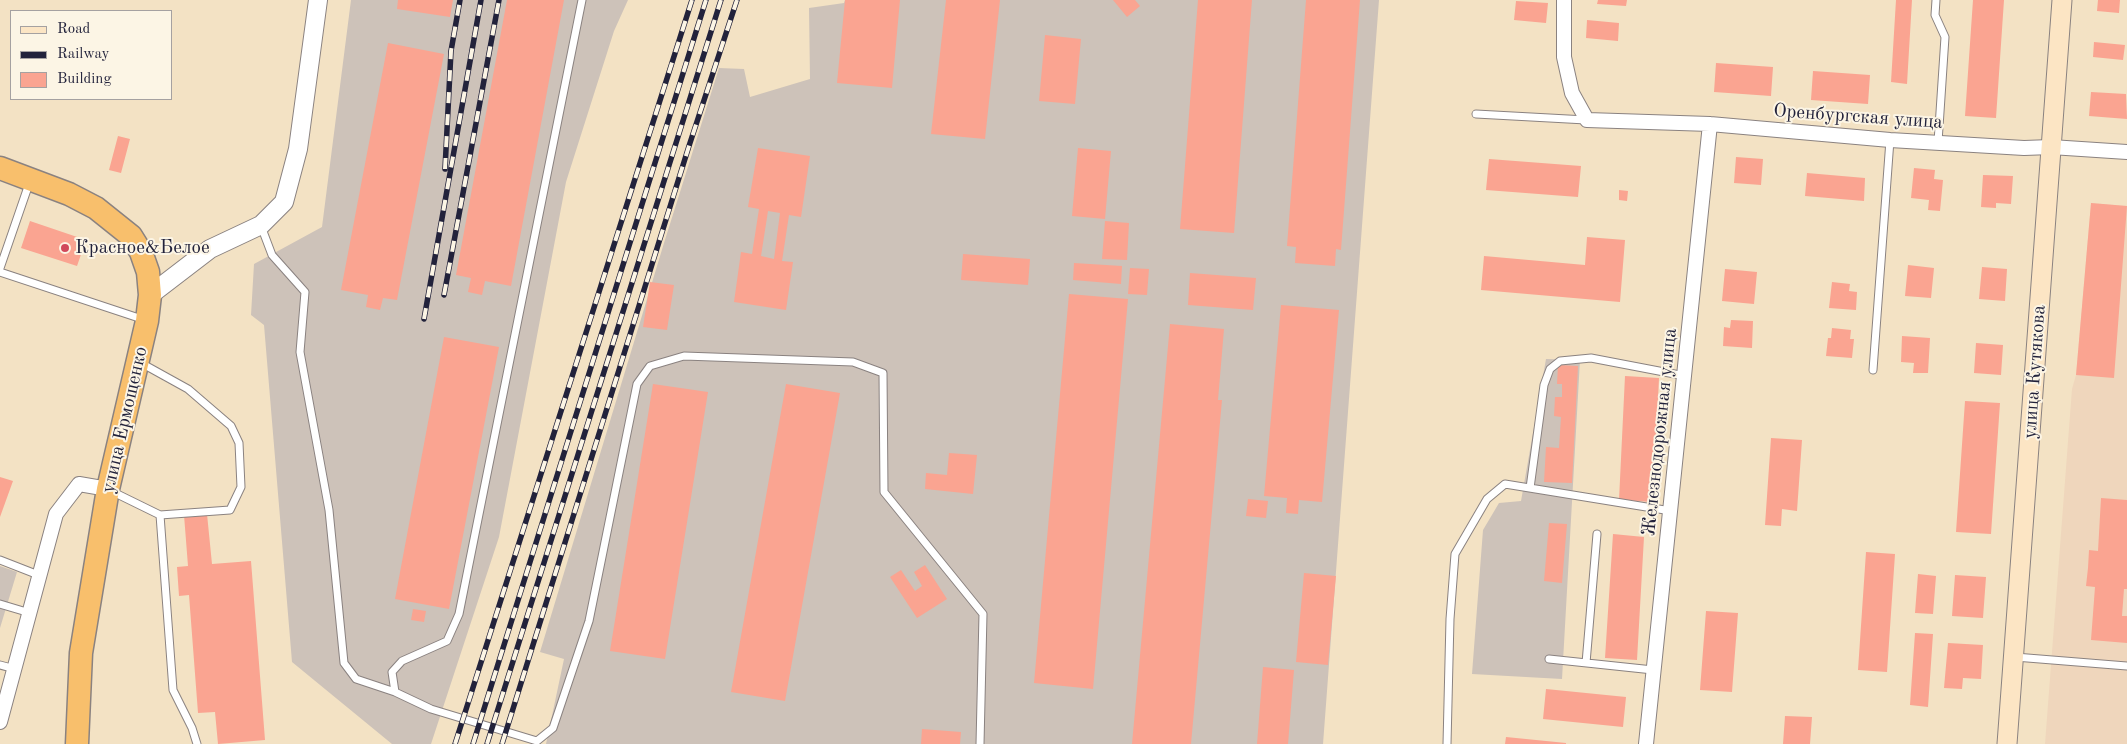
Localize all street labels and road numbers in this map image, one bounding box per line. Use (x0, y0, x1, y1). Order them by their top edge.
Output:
street label: Оренбургская улица (1772, 100, 1944, 134)
street label: улица Кутякова (2019, 304, 2051, 440)
street label: Железнодорожная улица (1638, 327, 1682, 537)
street label: улица Ермощенко (97, 344, 153, 496)

